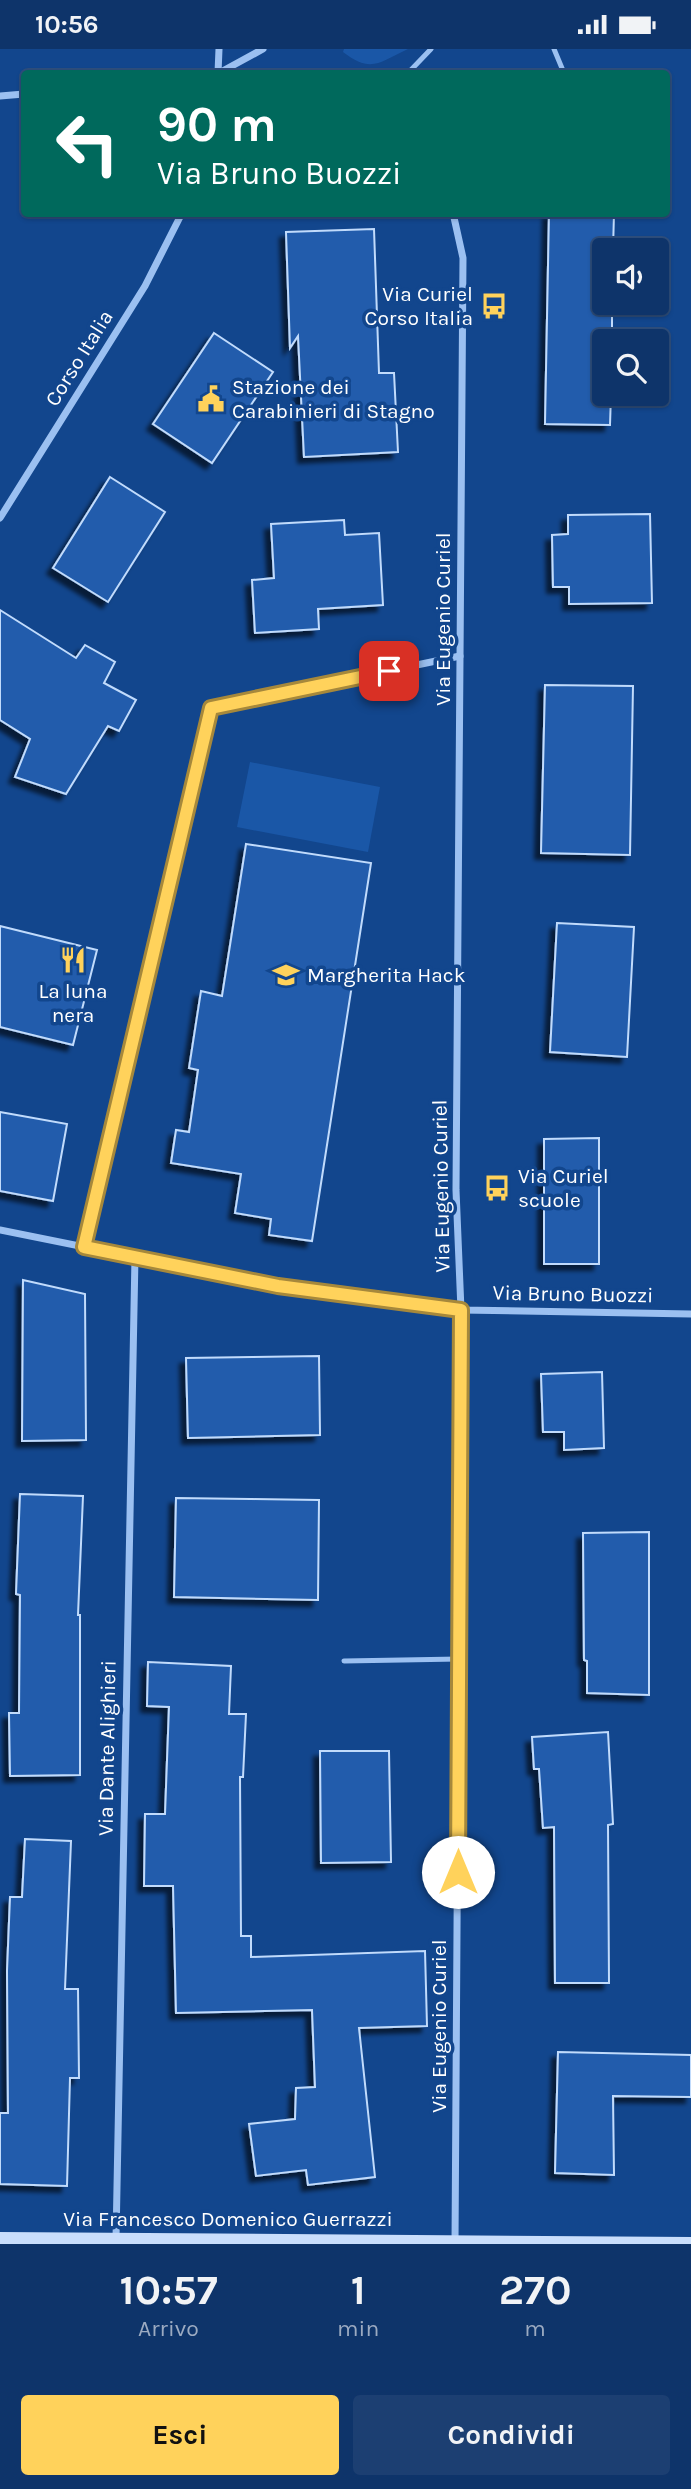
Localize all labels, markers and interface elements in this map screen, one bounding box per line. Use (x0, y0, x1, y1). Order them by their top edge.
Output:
text: 10:56 (35, 9, 99, 40)
text: 90 m (157, 96, 277, 153)
icon: left (42, 98, 133, 189)
text: Via Bruno Buozzi (157, 155, 402, 192)
map controls (592, 238, 669, 406)
button: sound (592, 238, 669, 315)
place label: Via Curiel Corso Italia (365, 282, 473, 330)
bus stop icon: Via Curiel Corso Italia (479, 291, 509, 321)
street label: Corso Italia (40, 306, 118, 410)
button: search (592, 329, 669, 406)
place label: Stazione dei Carabinieri di Stagno (232, 375, 435, 423)
public building icon: Stazione dei Carabinieri di Stagno (196, 384, 226, 414)
street label: Via Eugenio Curiel (431, 532, 455, 706)
pin (359, 641, 419, 701)
icon: arrive (370, 652, 408, 690)
restaurant icon: La luna nera (58, 945, 88, 975)
school or university icon: Margherita Hack (271, 960, 301, 990)
place label: Margherita Hack (307, 963, 466, 987)
place label: La luna nera (38, 979, 108, 1027)
street label: Via Eugenio Curiel (427, 1099, 455, 1273)
place label: Via Curiel scuole (518, 1164, 609, 1212)
bus stop icon: Via Curiel scuole (482, 1173, 512, 1203)
street label: Via Bruno Buozzi (493, 1281, 653, 1307)
street label: Via Dante Alighieri (93, 1660, 121, 1836)
position arrow (421, 1835, 495, 1909)
street label: Via Eugenio Curiel (427, 1939, 451, 2113)
street label: Via Francesco Domenico Guerrazzi (63, 2207, 393, 2231)
text: 10:57 (119, 2265, 218, 2315)
text: 1 (351, 2265, 366, 2315)
text: 270 (499, 2265, 572, 2315)
text: Arrivo (138, 2315, 199, 2342)
text: min (337, 2315, 379, 2342)
text: m (524, 2315, 546, 2342)
button: Esci (21, 2395, 339, 2475)
button: Condividi (353, 2395, 670, 2475)

